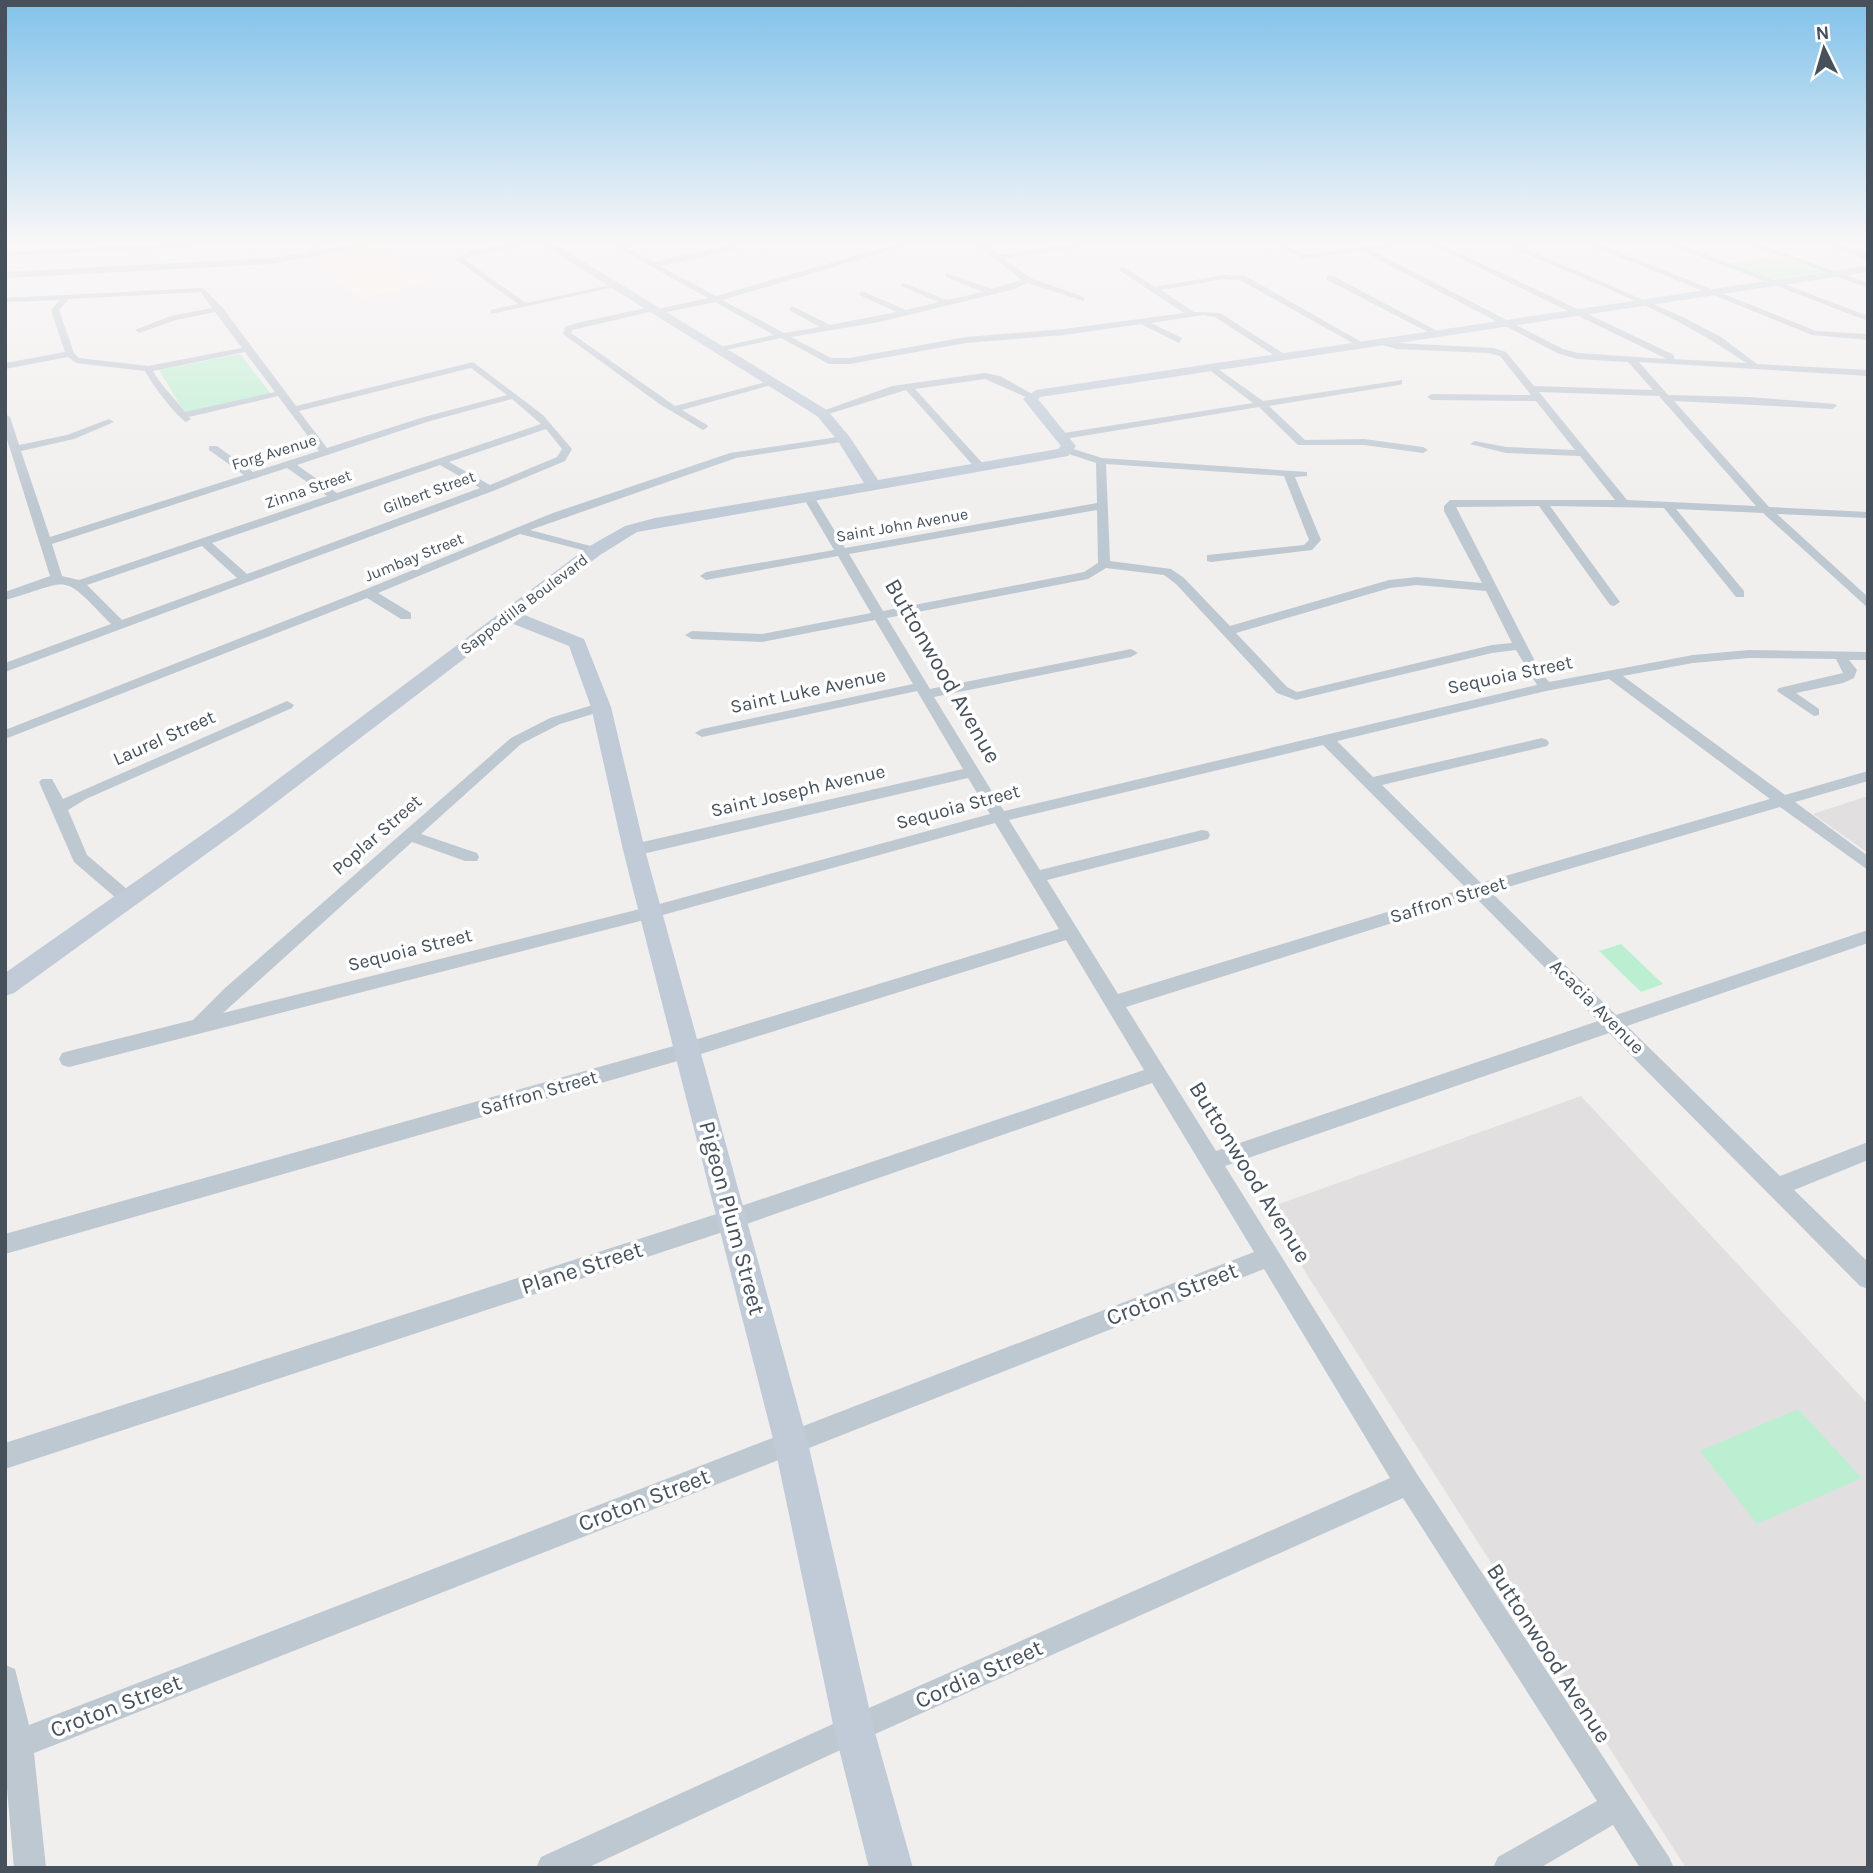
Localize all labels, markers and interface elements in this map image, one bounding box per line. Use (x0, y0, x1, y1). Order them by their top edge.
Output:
north arrow (1789, 14, 1859, 84)
text: N (1815, 22, 1830, 45)
street label: Forg Avenue (229, 430, 319, 474)
street label: Zinna Street (262, 465, 354, 513)
street label: Gilbert Street (380, 467, 478, 517)
street label: Saint John Avenue (835, 504, 969, 546)
street label: Jumbay Street (362, 529, 466, 585)
street label: Sappodilla Boulevard (456, 550, 592, 658)
street label: Buttonwood Avenue (879, 574, 1007, 768)
street label: Sequoia Street (1446, 651, 1574, 699)
street label: Saint Luke Avenue (728, 664, 888, 718)
street label: Laurel Street (110, 706, 218, 770)
street label: Saint Joseph Avenue (709, 760, 887, 822)
street label: Sequoia Street (894, 780, 1022, 834)
street label: Poplar Street (328, 790, 426, 880)
street label: Saffron Street (1387, 872, 1509, 928)
street label: Sequoia Street (346, 924, 474, 976)
street label: Acacia Avenue (1545, 955, 1649, 1059)
street label: Saffron Street (478, 1066, 600, 1120)
street label: Buttonwood Avenue (1183, 1076, 1317, 1268)
street label: Pigeon Plum Street (693, 1118, 771, 1318)
street label: Plane Street (518, 1236, 646, 1300)
street label: Croton Street (1102, 1256, 1242, 1331)
street label: Croton Street (574, 1462, 714, 1537)
street label: Buttonwood Avenue (1481, 1558, 1617, 1748)
street label: Cordia Street (911, 1634, 1047, 1714)
street label: Croton Street (46, 1668, 186, 1743)

